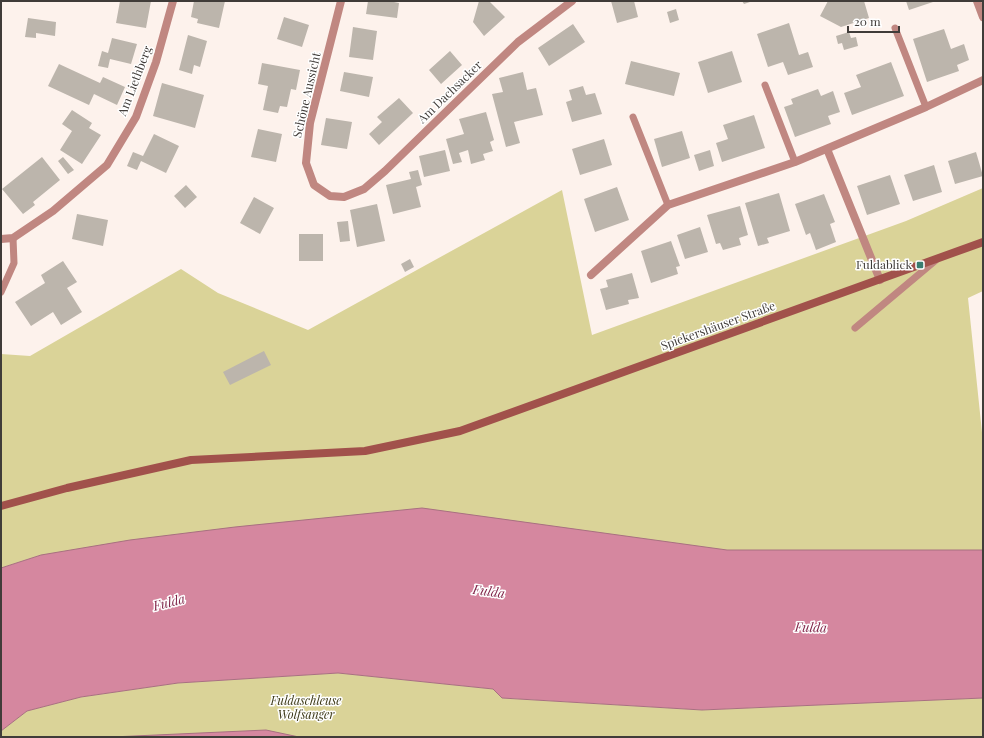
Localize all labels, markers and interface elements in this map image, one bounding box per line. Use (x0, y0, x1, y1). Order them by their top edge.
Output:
scale bar (848, 8, 899, 34)
text: 20 m (854, 13, 881, 29)
street label: Am Liethberg (113, 43, 155, 119)
street label: Schöne Aussicht (288, 50, 324, 139)
street label: Am Dachsacker (413, 56, 485, 127)
place label: Fuldablick (856, 256, 912, 272)
marker: Fuldablick (915, 260, 925, 270)
street label: Spiekershäuser Straße (658, 297, 777, 353)
water label: Fulda (471, 580, 506, 601)
water label: Fulda (150, 589, 187, 614)
water label: Fulda (794, 617, 828, 636)
park label: Fuldaschleuse Wolfsanger (270, 692, 341, 722)

